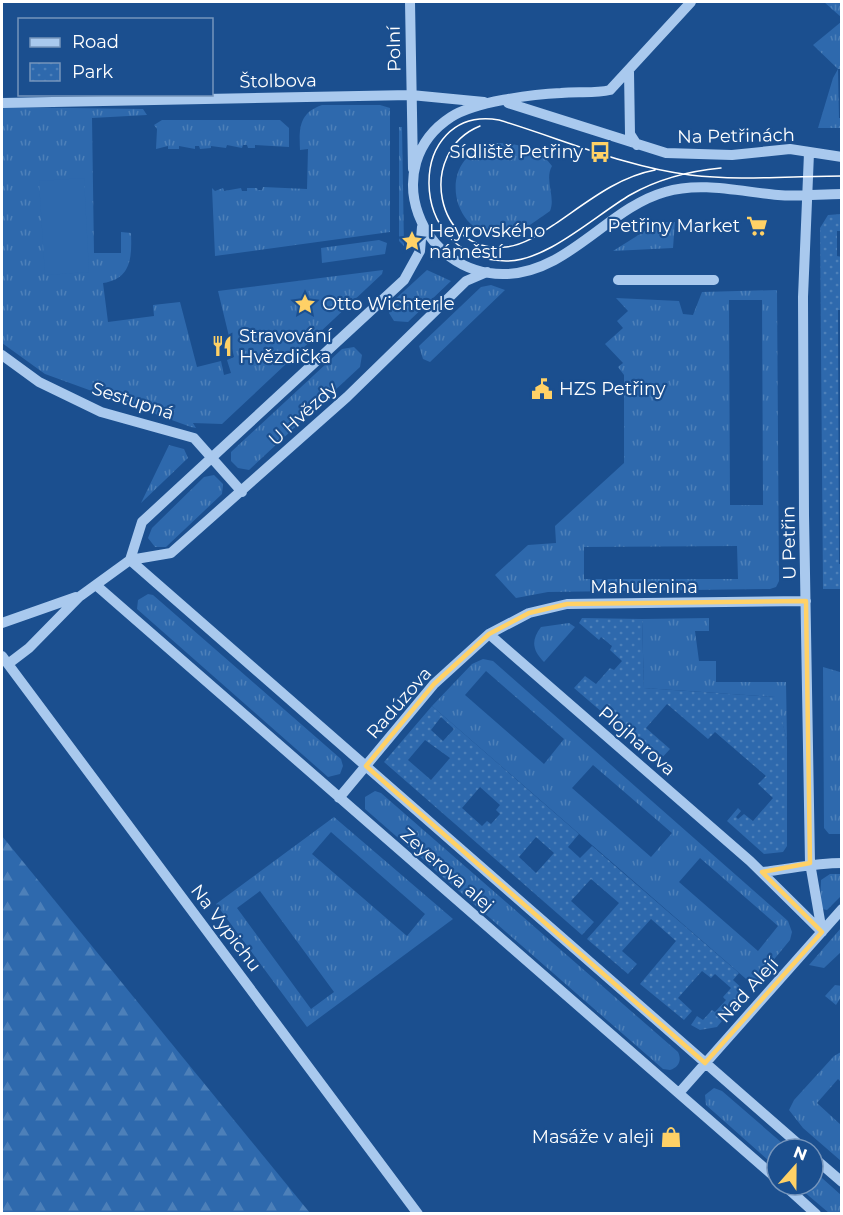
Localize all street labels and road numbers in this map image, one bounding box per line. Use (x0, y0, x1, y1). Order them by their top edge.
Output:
street label: Polní (383, 25, 405, 72)
street label: Štolbova (239, 69, 317, 93)
street label: Na Petřinách (677, 124, 795, 148)
street label: Sestupná (89, 377, 177, 425)
street label: U Hvězdy (264, 377, 342, 451)
street label: U Petřin (777, 506, 801, 580)
street label: Mahulenina (590, 576, 698, 598)
street label: Radúzova (362, 663, 436, 743)
street label: Plojharova (594, 702, 680, 780)
street label: Zeyerova alej (396, 823, 498, 917)
street label: Na Vypichu (186, 880, 266, 976)
street label: Nad Alejí (713, 952, 784, 1027)

